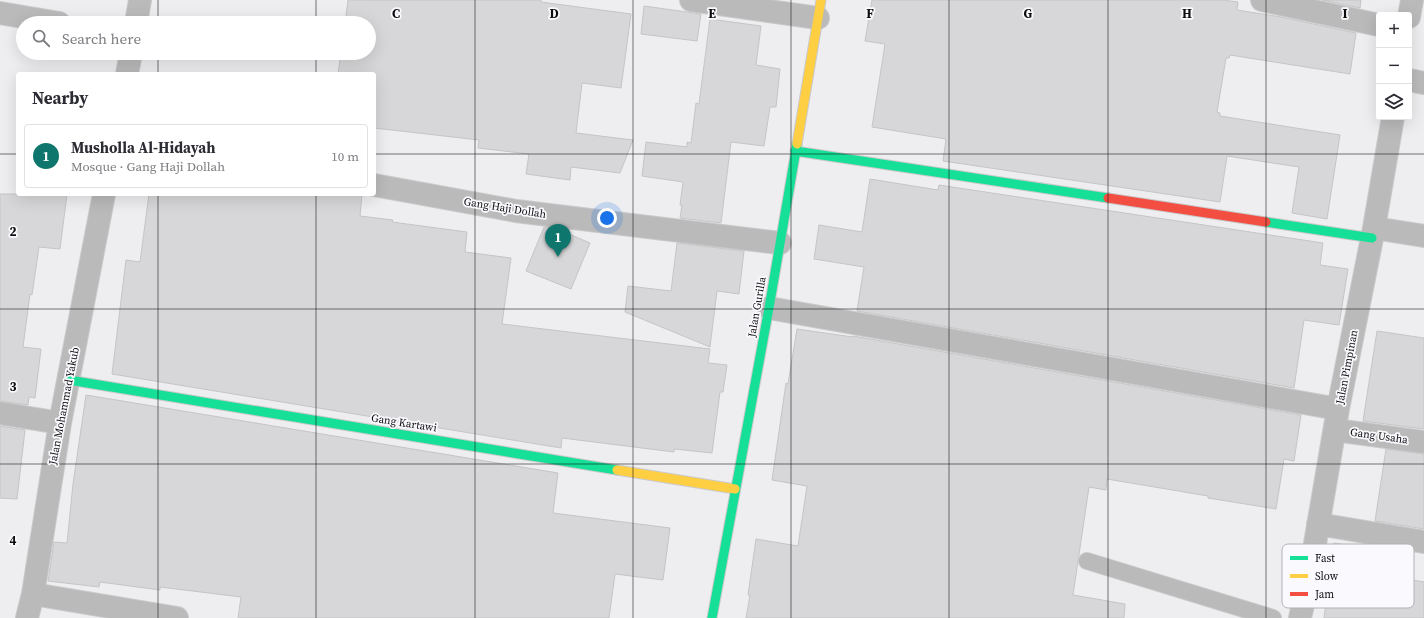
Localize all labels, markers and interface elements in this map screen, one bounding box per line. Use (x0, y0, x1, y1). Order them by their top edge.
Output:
text: C (392, 5, 400, 22)
text: D (549, 5, 559, 22)
text: E (708, 5, 716, 22)
text: F (866, 5, 874, 22)
text: G (1024, 5, 1033, 22)
text: H (1182, 5, 1192, 22)
text: I (1342, 5, 1348, 22)
map controls (1376, 12, 1412, 120)
button: + (1376, 12, 1412, 48)
search box (16, 16, 376, 60)
icon: search (30, 27, 52, 49)
text: Search here (62, 28, 141, 49)
button: − (1376, 48, 1412, 84)
button: layers (1376, 84, 1412, 120)
text: Nearby (32, 86, 88, 110)
text: Musholla Al-Hidayah (71, 137, 216, 158)
text: 1 (42, 148, 50, 165)
text: 10 m (331, 148, 359, 165)
text: Mosque · Gang Haji Dollah (71, 158, 225, 175)
street label: Gang Haji Dollah (463, 194, 548, 222)
your location (597, 208, 617, 228)
text: 2 (9, 223, 17, 240)
pin: 1 (545, 224, 571, 257)
street label: Jalan Gurilla (744, 275, 770, 339)
street label: Jalan Pimpinan (1332, 328, 1362, 406)
street label: Jalan Mohammad Yakub (45, 346, 83, 467)
text: 3 (9, 378, 17, 395)
street label: Gang Kartawi (370, 410, 438, 436)
street label: Gang Usaha (1349, 425, 1409, 448)
text: 4 (9, 532, 17, 549)
legend (1282, 544, 1414, 608)
text: Fast (1315, 551, 1335, 566)
text: Slow (1315, 569, 1339, 584)
text: Jam (1314, 587, 1334, 602)

